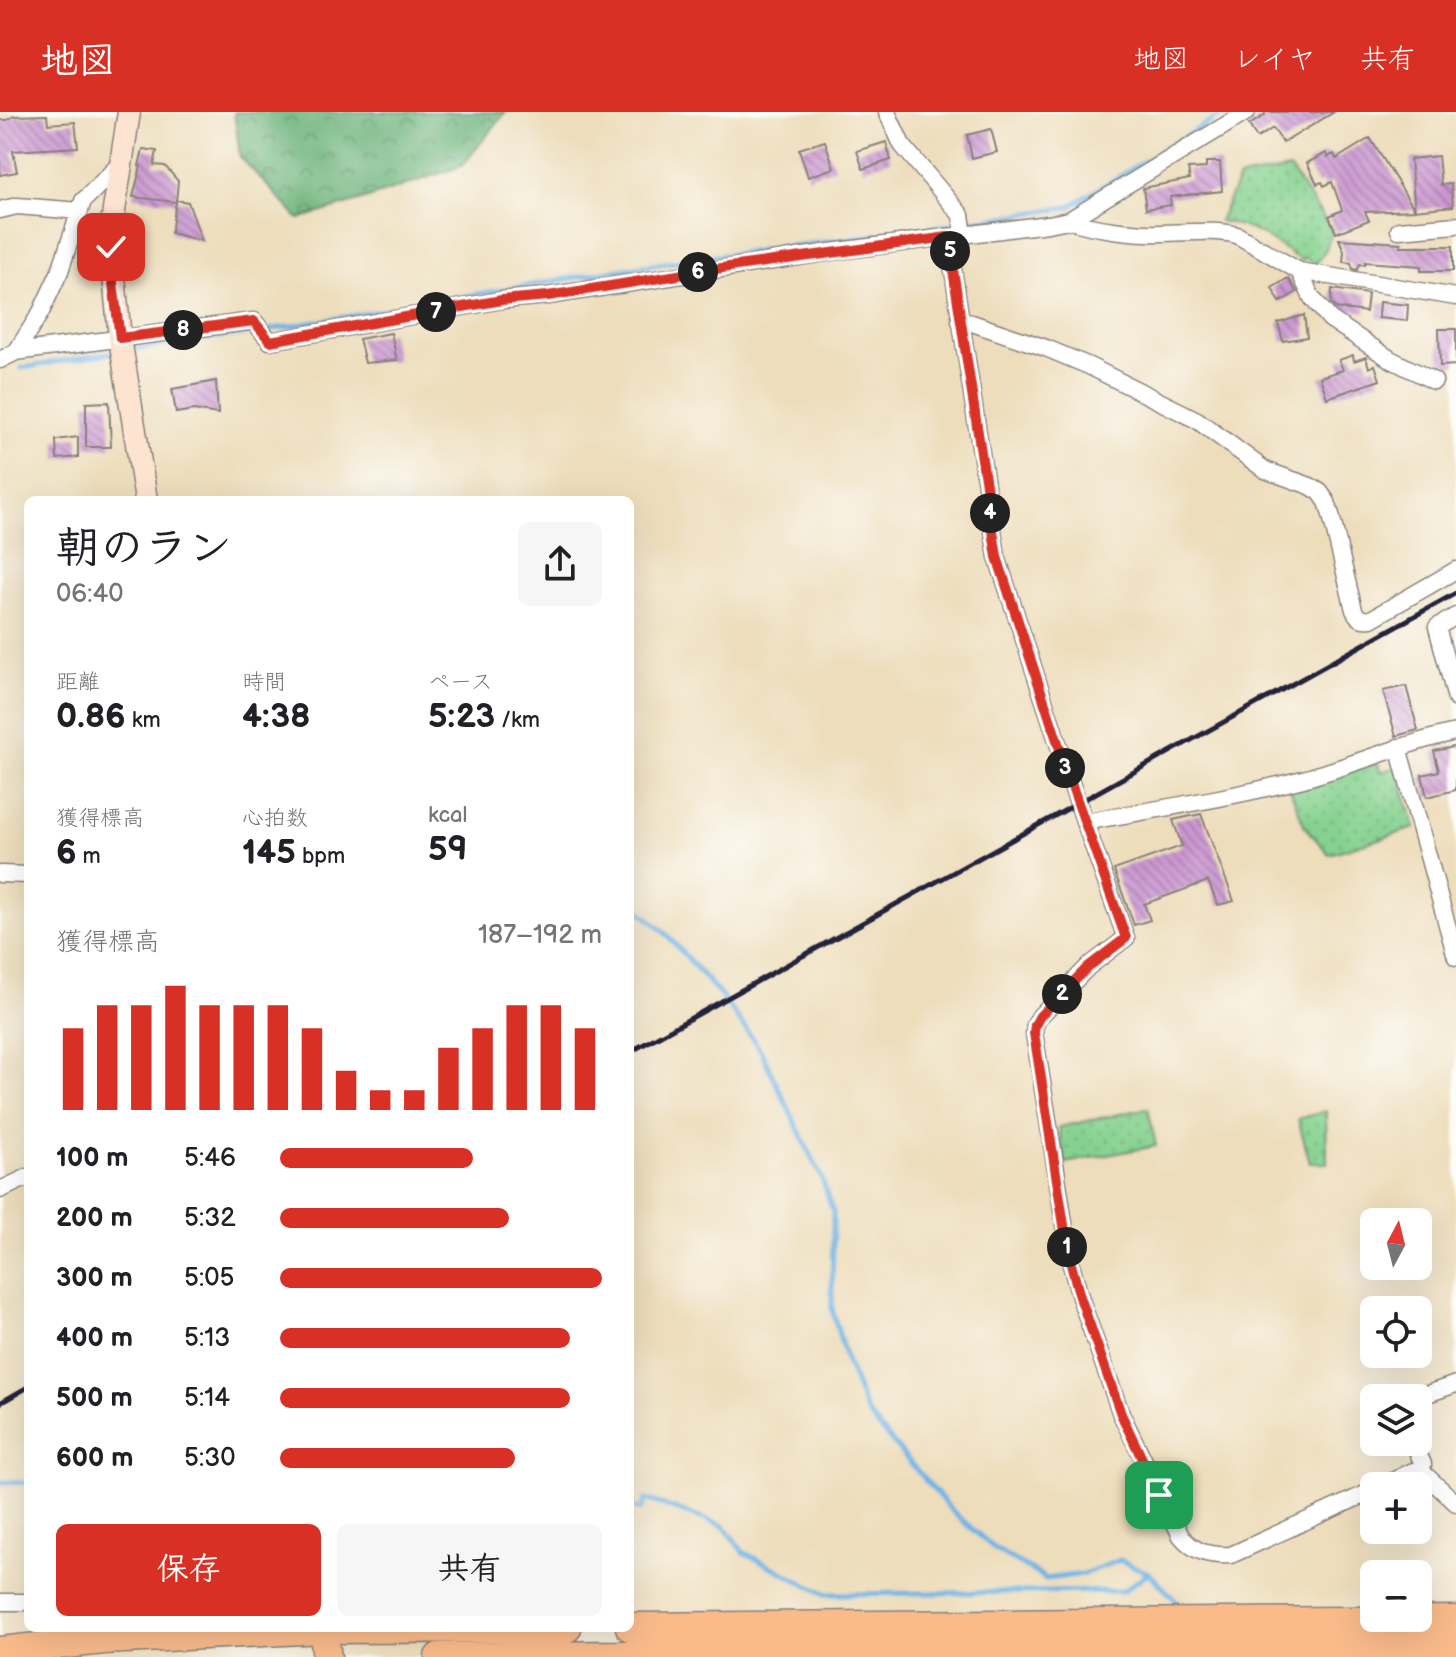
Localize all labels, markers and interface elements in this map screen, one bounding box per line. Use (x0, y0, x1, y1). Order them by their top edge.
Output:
text: 地図 (40, 39, 116, 84)
text: 地図 (1133, 43, 1189, 76)
text: レイヤ (1233, 43, 1316, 76)
text: 共有 (1360, 43, 1416, 76)
pin (77, 213, 145, 281)
icon: check (89, 225, 133, 269)
pin: 5 (930, 231, 970, 271)
text: 5 (944, 237, 956, 264)
pin: 6 (678, 252, 718, 292)
text: 6 (691, 258, 705, 285)
pin: 7 (416, 292, 456, 332)
text: 7 (430, 298, 442, 325)
pin: 8 (163, 310, 203, 350)
text: 8 (176, 316, 190, 343)
pin: 4 (970, 493, 1010, 533)
text: 4 (984, 499, 996, 526)
text: 朝のラン (56, 522, 232, 575)
button: share (518, 522, 602, 606)
text: 06:40 (56, 579, 124, 610)
text: 距離 (56, 669, 100, 696)
text: 時間 (242, 669, 286, 696)
text: ペース (428, 669, 493, 696)
text: 0.86 (56, 696, 126, 737)
text: 4:38 (242, 696, 310, 737)
text: 5:23 (428, 696, 495, 737)
text: km (126, 707, 161, 734)
text: /km (495, 707, 540, 734)
pin: 3 (1045, 748, 1085, 788)
text: 3 (1059, 754, 1071, 781)
text: kcal (428, 802, 467, 829)
text: 獲得標高 (56, 805, 144, 832)
text: 心拍数 (242, 805, 308, 832)
text: 59 (428, 829, 468, 870)
text: 6 (56, 832, 77, 873)
text: 145 (242, 832, 296, 873)
text: m (77, 843, 101, 870)
text: bpm (296, 843, 345, 870)
text: 187–192 m (478, 920, 602, 951)
text: 獲得標高 (56, 927, 160, 958)
pin: 2 (1042, 974, 1082, 1014)
text: 2 (1055, 980, 1069, 1007)
text: 100 m (56, 1143, 129, 1174)
text: 5:46 (184, 1143, 236, 1174)
text: 200 m (56, 1203, 133, 1234)
text: 5:32 (184, 1203, 235, 1234)
north arrow (1360, 1208, 1432, 1280)
map controls (1360, 1208, 1432, 1632)
pin: 1 (1047, 1227, 1087, 1267)
text: 1 (1062, 1233, 1072, 1260)
text: 300 m (56, 1263, 133, 1294)
text: 5:05 (184, 1263, 234, 1294)
button: locate (1360, 1296, 1432, 1368)
text: 400 m (56, 1323, 133, 1354)
text: 5:13 (184, 1323, 230, 1354)
text: 500 m (56, 1383, 133, 1414)
text: 5:14 (184, 1383, 230, 1414)
button: layers (1360, 1384, 1432, 1456)
text: 600 m (56, 1443, 133, 1474)
text: 5:30 (184, 1443, 235, 1474)
pin (1125, 1461, 1193, 1529)
button: + (1360, 1472, 1432, 1544)
icon: arrive (1137, 1473, 1181, 1517)
button: 保存 (56, 1524, 321, 1616)
button: 共有 (337, 1524, 602, 1616)
button: − (1360, 1560, 1432, 1632)

